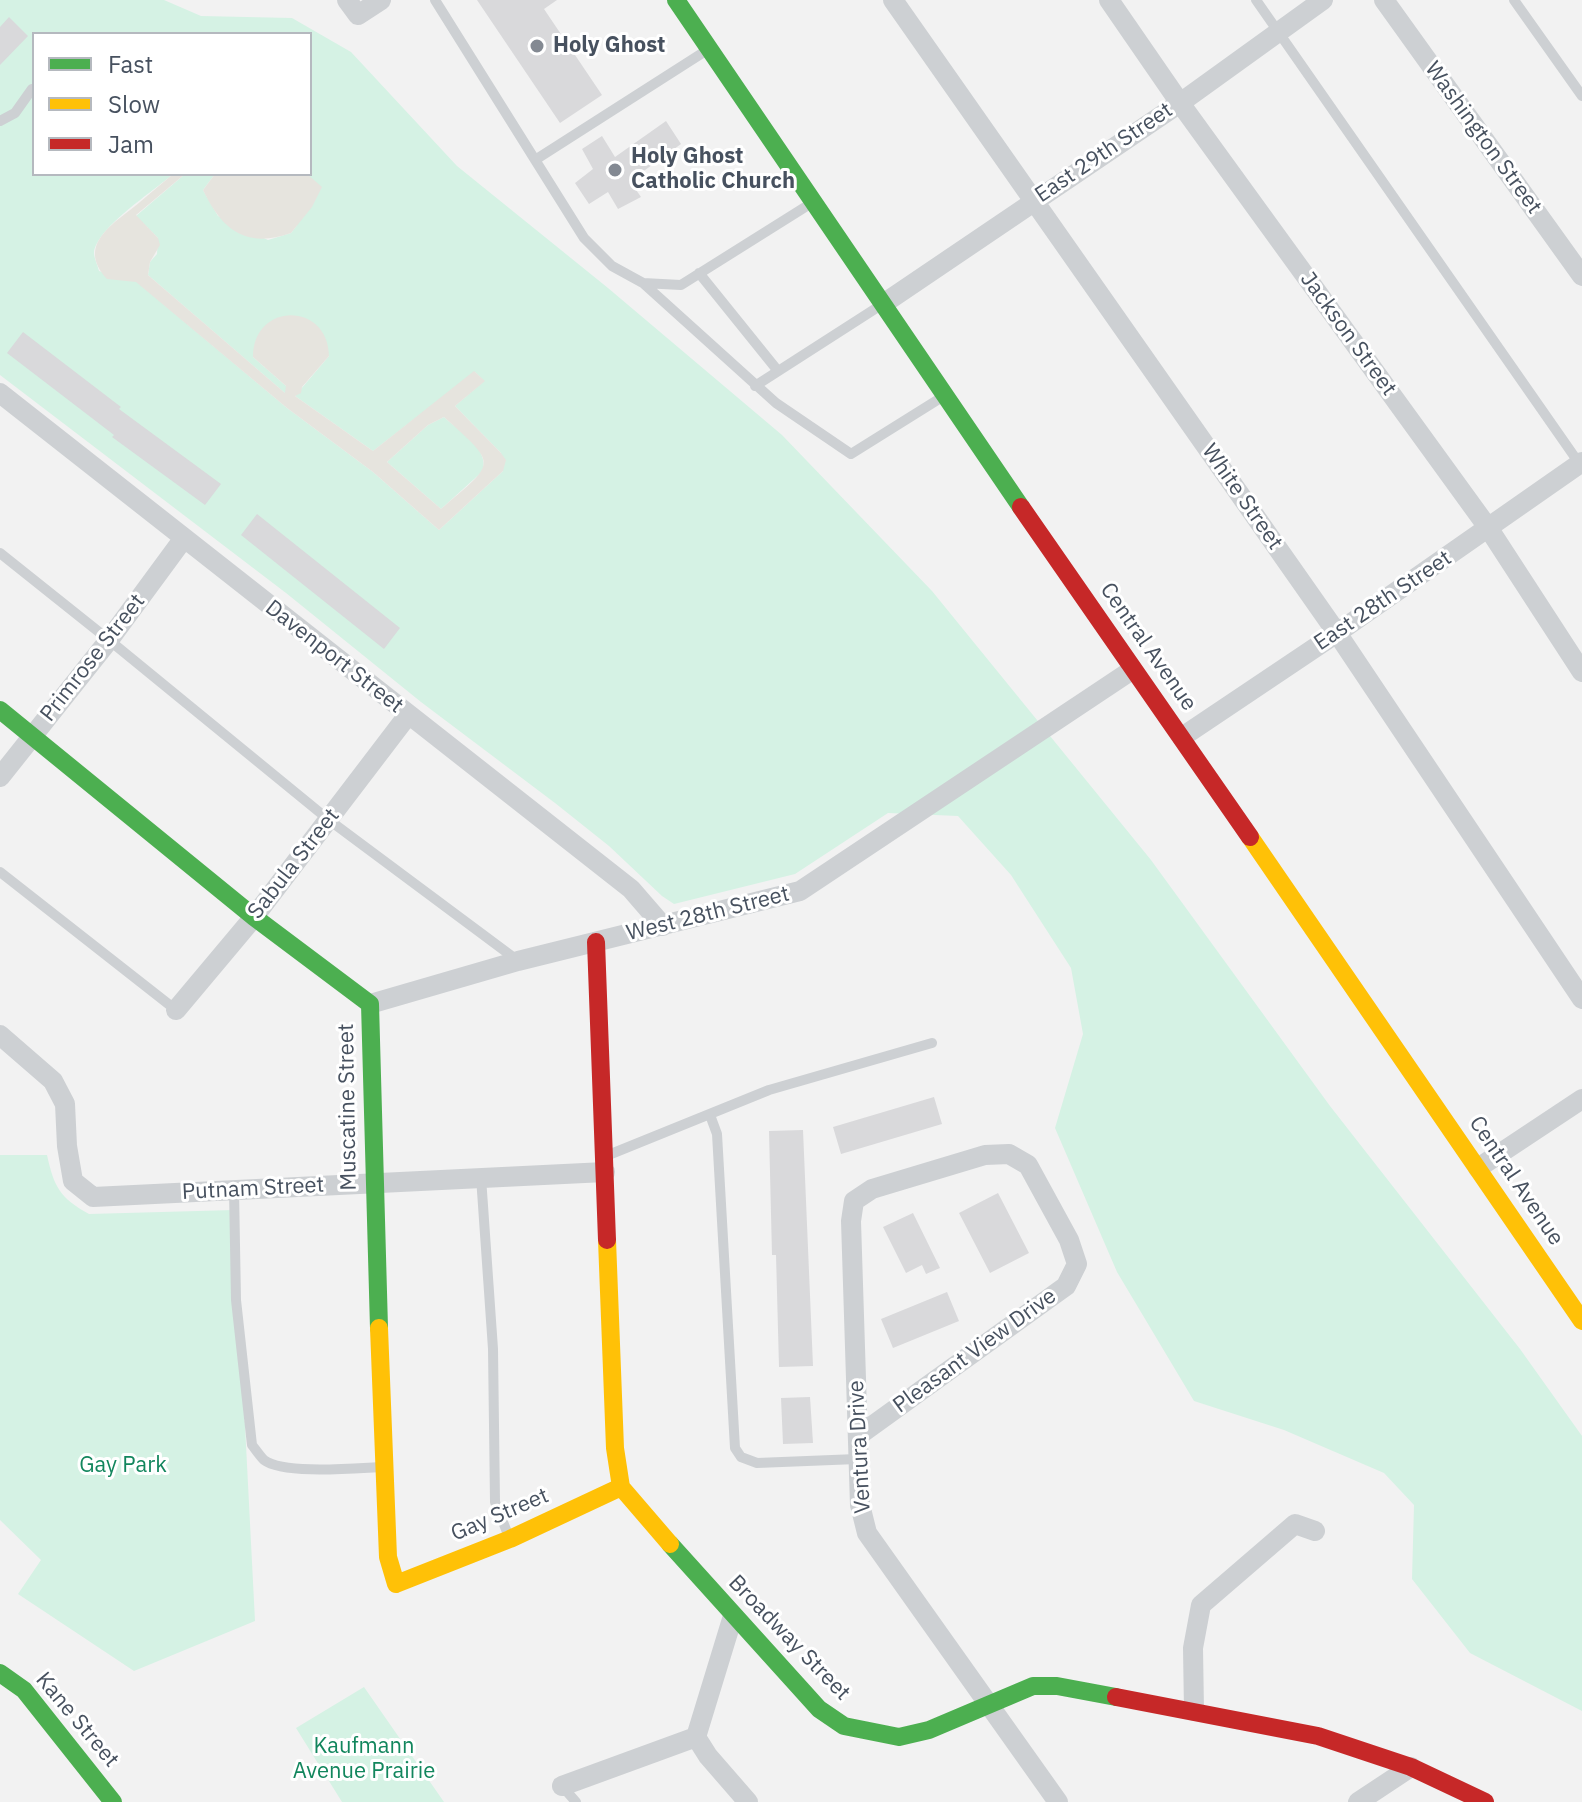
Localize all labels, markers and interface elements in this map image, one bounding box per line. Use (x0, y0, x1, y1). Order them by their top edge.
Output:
legend (32, 32, 312, 176)
place label: Holy Ghost (553, 33, 665, 59)
marker: Holy Ghost (528, 37, 546, 55)
text: Fast (108, 48, 153, 80)
street label: Washington Street (1419, 57, 1547, 219)
text: Slow (108, 88, 160, 120)
street label: East 29th Street (1030, 97, 1178, 209)
text: Jam (108, 128, 154, 160)
place label: Holy Ghost Catholic Church (631, 144, 795, 196)
marker: Holy Ghost Catholic Church (606, 161, 624, 179)
street label: Jackson Street (1294, 267, 1402, 401)
street label: White Street (1196, 439, 1288, 555)
street label: East 28th Street (1309, 545, 1457, 657)
street label: Central Avenue (1094, 578, 1202, 716)
street label: Primrose Street (35, 589, 151, 727)
street label: Davenport Street (260, 595, 408, 719)
street label: Sabula Street (243, 803, 345, 925)
street label: West 28th Street (624, 881, 792, 947)
street label: Muscatine Street (333, 1023, 363, 1191)
street label: Central Avenue (1463, 1111, 1569, 1251)
street label: Putnam Street (181, 1172, 325, 1206)
street label: Pleasant View Drive (888, 1283, 1062, 1419)
street label: Ventura Drive (843, 1380, 877, 1514)
park label: Gay Park (79, 1453, 167, 1479)
street label: Gay Street (447, 1483, 553, 1547)
street label: Broadway Street (723, 1570, 855, 1706)
street label: Kane Street (30, 1667, 124, 1773)
park label: Kaufmann Avenue Prairie (293, 1734, 435, 1786)

